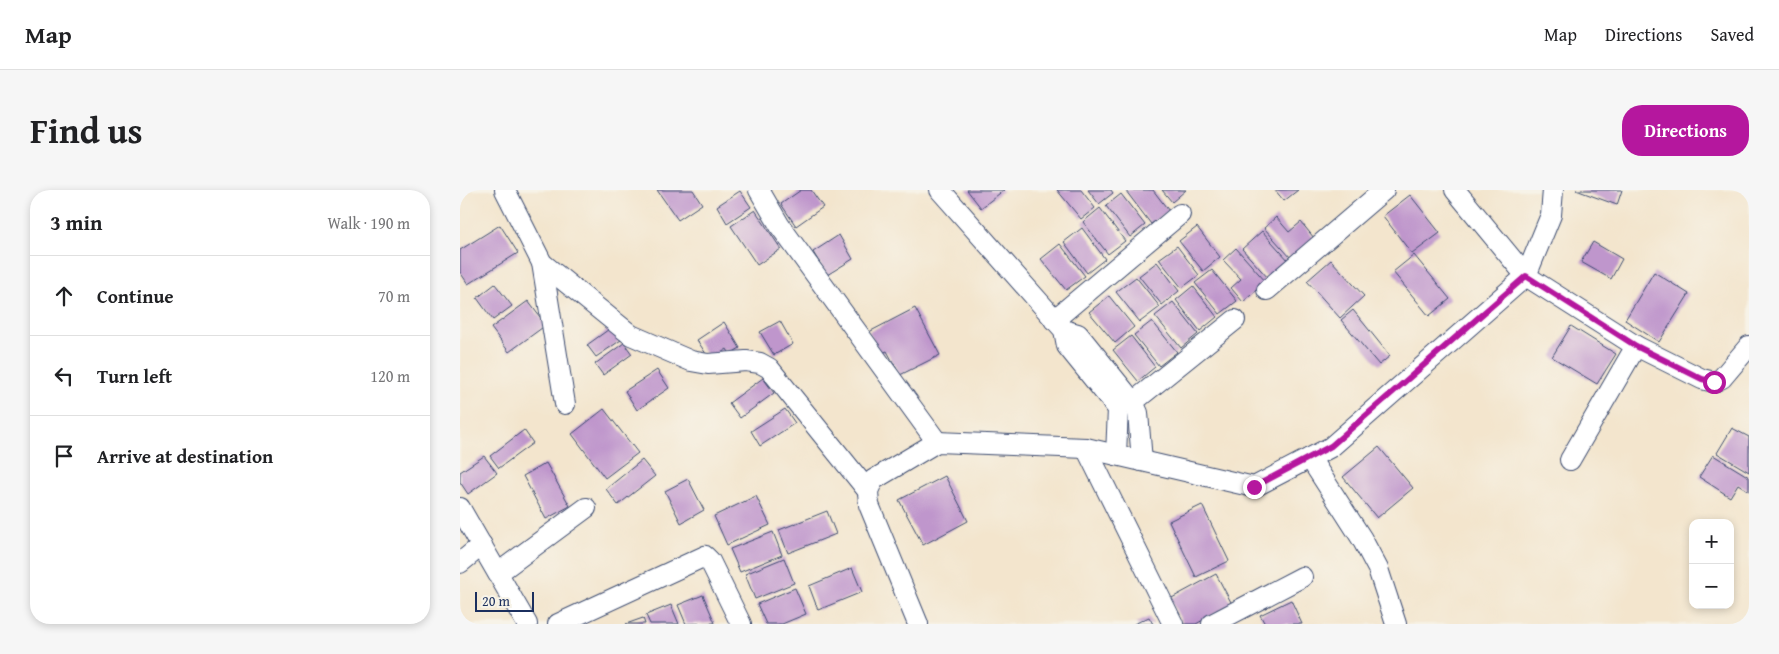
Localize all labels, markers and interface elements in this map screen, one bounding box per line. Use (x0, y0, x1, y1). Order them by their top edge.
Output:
text: Map (25, 17, 72, 52)
text: Map (1544, 21, 1577, 48)
text: Directions (1605, 21, 1682, 48)
text: Saved (1710, 21, 1754, 48)
text: Find us (30, 105, 143, 156)
button: Directions (1622, 105, 1749, 156)
text: 3 min (50, 207, 102, 238)
text: Walk · 190 m (327, 211, 410, 235)
icon: ahead (50, 282, 78, 310)
text: Continue (97, 282, 174, 310)
text: 70 m (378, 284, 410, 308)
icon: left (50, 362, 78, 390)
text: Turn left (97, 362, 172, 390)
text: 120 m (370, 364, 410, 388)
route start (1703, 371, 1726, 394)
icon: arrive (50, 442, 78, 470)
text: Arrive at destination (97, 442, 273, 470)
route end (1243, 476, 1266, 499)
map controls (1689, 519, 1734, 609)
button: + (1689, 519, 1734, 564)
button: − (1689, 564, 1734, 609)
scale bar (475, 589, 534, 612)
text: 20 m (482, 591, 510, 611)

